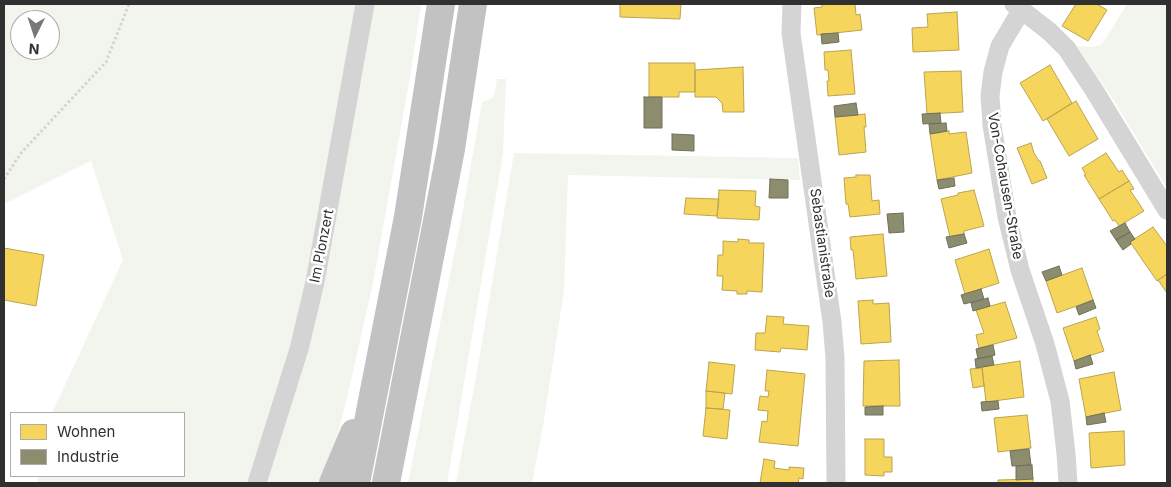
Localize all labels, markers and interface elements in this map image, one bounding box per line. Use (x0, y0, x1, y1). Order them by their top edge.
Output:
north arrow (10, 10, 60, 60)
text: N (28, 41, 40, 58)
street label: Von-Cohausen-Straße (984, 111, 1026, 261)
street label: Sebastianistraße (806, 187, 838, 299)
street label: Im Plonzert (307, 208, 337, 284)
legend (10, 412, 185, 477)
text: Wohnen (57, 422, 115, 441)
text: Industrie (57, 447, 119, 466)

